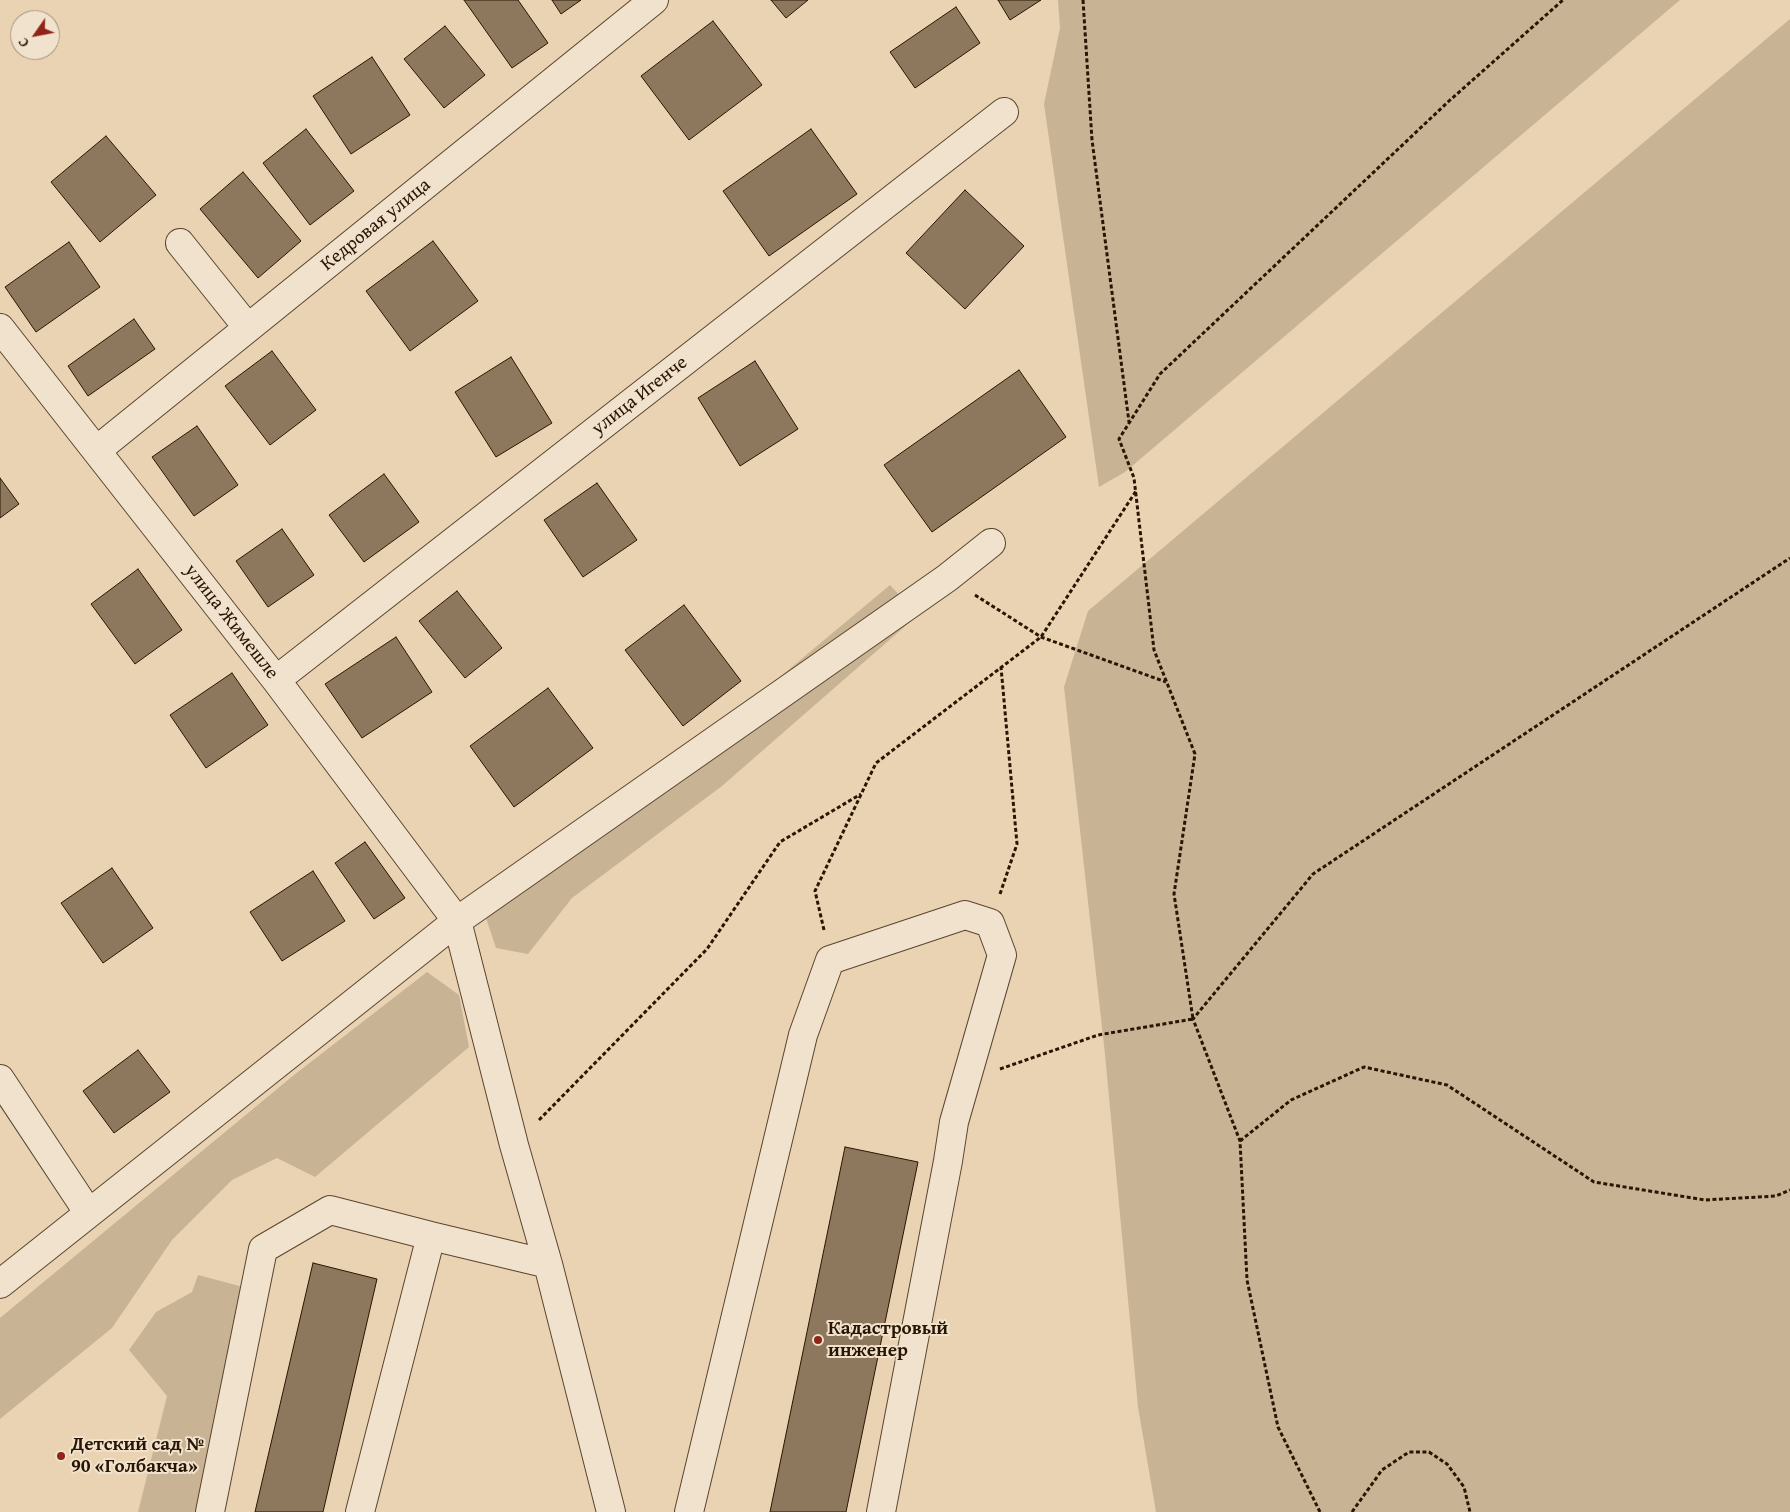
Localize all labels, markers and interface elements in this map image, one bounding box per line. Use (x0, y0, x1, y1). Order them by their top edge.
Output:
north arrow (10, 10, 60, 60)
text: С (13, 34, 34, 51)
street label: Кедровая улица (317, 174, 435, 276)
street label: улица Игенче (588, 352, 692, 440)
street label: улица Жимешле (179, 560, 283, 684)
place label: Кадастровый инженер (828, 1318, 948, 1362)
marker: Кадастровый инженер (812, 1334, 824, 1346)
place label: Детский сад № 90 «Голбакча» (71, 1434, 204, 1478)
marker: Детский сад № 90 «Голбакча» (55, 1450, 67, 1462)

